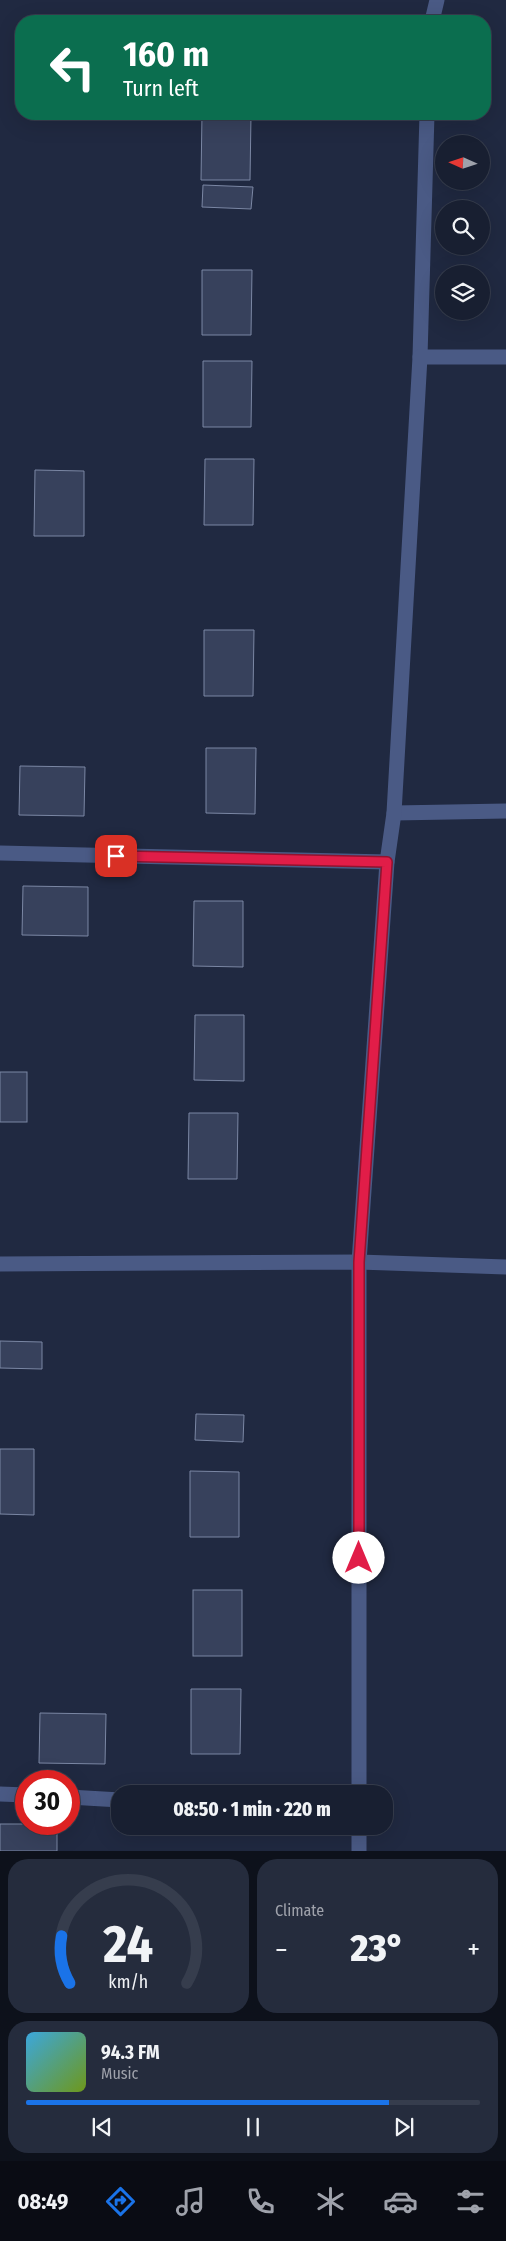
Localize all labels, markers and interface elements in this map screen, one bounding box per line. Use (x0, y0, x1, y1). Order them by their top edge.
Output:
text: 160 m (123, 33, 209, 75)
icon: left (40, 35, 105, 100)
text: Turn left (123, 75, 199, 102)
north arrow (435, 135, 490, 190)
map controls (435, 135, 490, 320)
button: search (435, 200, 490, 255)
button: layers (435, 265, 490, 320)
pin (95, 835, 137, 877)
icon: arrive (102, 842, 130, 870)
position arrow (332, 1531, 384, 1583)
speed limit sign: 30 (15, 1770, 80, 1835)
text: 08:50 · 1 min · 220 m (173, 1798, 331, 1821)
text: Climate (275, 1901, 324, 1920)
text: 24 (103, 1913, 153, 1976)
text: 23° (351, 1925, 404, 1971)
text: − (275, 1933, 288, 1966)
text: + (467, 1933, 480, 1966)
text: km/h (109, 1971, 148, 1993)
text: 94.3 FM (101, 2041, 160, 2064)
text: Music (101, 2064, 138, 2083)
icon: previous (88, 2113, 116, 2141)
icon: pause (239, 2113, 267, 2141)
icon: next (390, 2113, 418, 2141)
icon: directions (103, 2184, 138, 2219)
icon: music (173, 2184, 208, 2219)
icon: phone (243, 2184, 278, 2219)
icon: climate (313, 2184, 348, 2219)
icon: car (383, 2184, 418, 2219)
icon: filters (453, 2184, 488, 2219)
text: 08:49 (18, 2188, 68, 2215)

